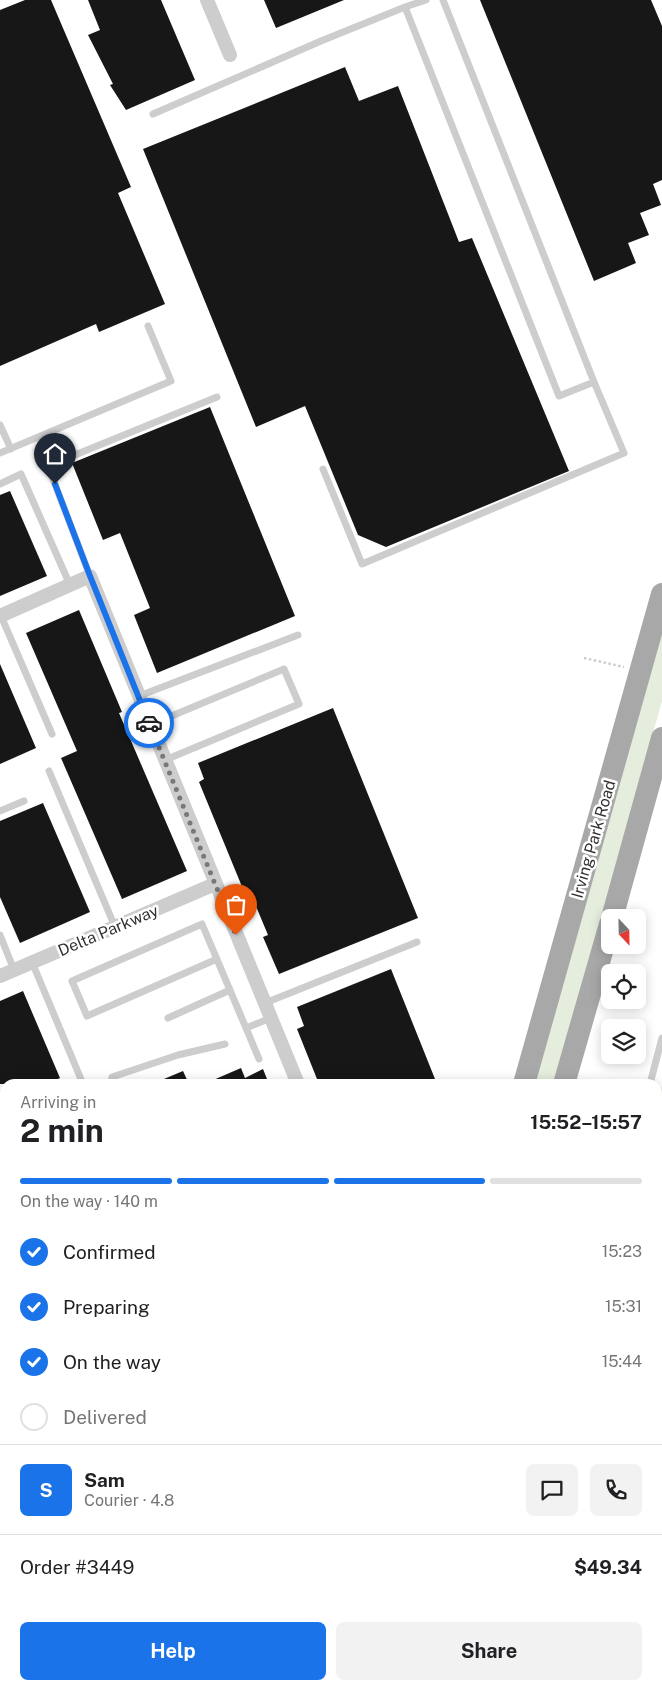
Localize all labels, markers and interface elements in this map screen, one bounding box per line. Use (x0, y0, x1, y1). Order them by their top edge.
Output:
pin (34, 433, 76, 484)
icon: home (41, 440, 69, 468)
courier (124, 698, 174, 748)
icon: car (135, 709, 163, 737)
street label: Irving Park Road (568, 778, 619, 900)
pin (215, 884, 257, 935)
icon: bag (222, 891, 250, 919)
street label: Delta Parkway (55, 901, 162, 960)
north arrow (601, 909, 646, 954)
map controls (601, 909, 646, 1064)
button: locate (601, 964, 646, 1009)
button: layers (601, 1019, 646, 1064)
text: Arriving in (20, 1093, 96, 1112)
text: 15:52–15:57 (530, 1111, 642, 1133)
text: 2 min (20, 1112, 104, 1149)
text: On the way · 140 m (20, 1192, 158, 1211)
icon: check (20, 1238, 48, 1266)
text: Confirmed (63, 1241, 156, 1263)
text: 15:23 (602, 1242, 642, 1261)
icon: check (20, 1293, 48, 1321)
text: Preparing (63, 1296, 150, 1318)
text: 15:31 (605, 1297, 642, 1316)
icon: check (20, 1348, 48, 1376)
text: On the way (63, 1351, 161, 1373)
text: 15:44 (602, 1352, 642, 1371)
text: Delivered (63, 1406, 147, 1428)
button: chat (526, 1464, 578, 1516)
button: phone (590, 1464, 642, 1516)
text: Sam (84, 1469, 125, 1491)
text: S (39, 1479, 53, 1501)
text: Courier · 4.8 (84, 1491, 174, 1510)
text: Order #3449 (20, 1556, 134, 1578)
text: $49.34 (574, 1556, 642, 1578)
button: Help (20, 1622, 326, 1680)
button: Share (336, 1622, 642, 1680)

